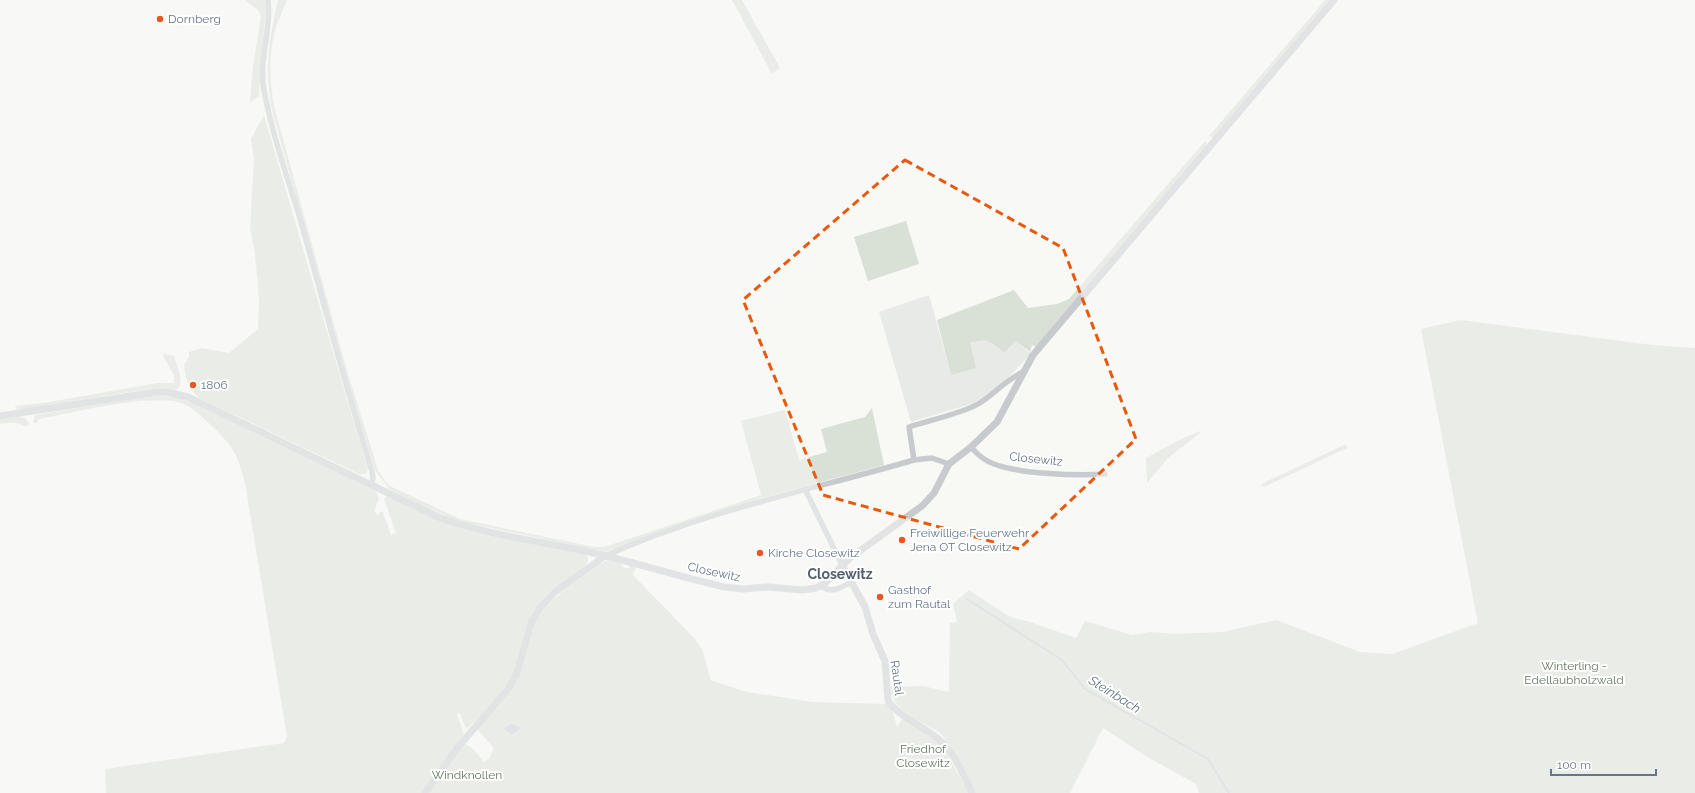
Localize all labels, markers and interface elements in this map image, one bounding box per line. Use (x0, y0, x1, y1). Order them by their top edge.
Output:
place label: Dornberg (168, 12, 221, 26)
marker: Dornberg (155, 14, 165, 24)
place label: 1806 (201, 378, 228, 392)
marker: 1806 (188, 380, 198, 390)
street label: Closewitz (1009, 449, 1063, 469)
place label: Freiwillige Feuerwehr Jena OT Closewitz (910, 526, 1030, 554)
marker: Freiwillige Feuerwehr Jena OT Closewitz (897, 535, 907, 545)
place label: Kirche Closewitz (768, 546, 860, 560)
marker: Kirche Closewitz (755, 548, 765, 558)
street label: Closewitz (686, 560, 742, 584)
district label: Closewitz (807, 566, 873, 582)
place label: Gasthof zum Rautal (888, 583, 951, 611)
marker: Gasthof zum Rautal (875, 592, 885, 602)
park label: Winterling - Edellaubholzwald (1524, 659, 1624, 687)
street label: Rautal (888, 660, 906, 697)
water label: Steinbach (1085, 672, 1143, 716)
park label: Friedhof Closewitz (896, 742, 950, 770)
scale bar (1551, 751, 1656, 777)
text: 100 m (1557, 758, 1591, 772)
park label: Windknollen (432, 768, 502, 782)

